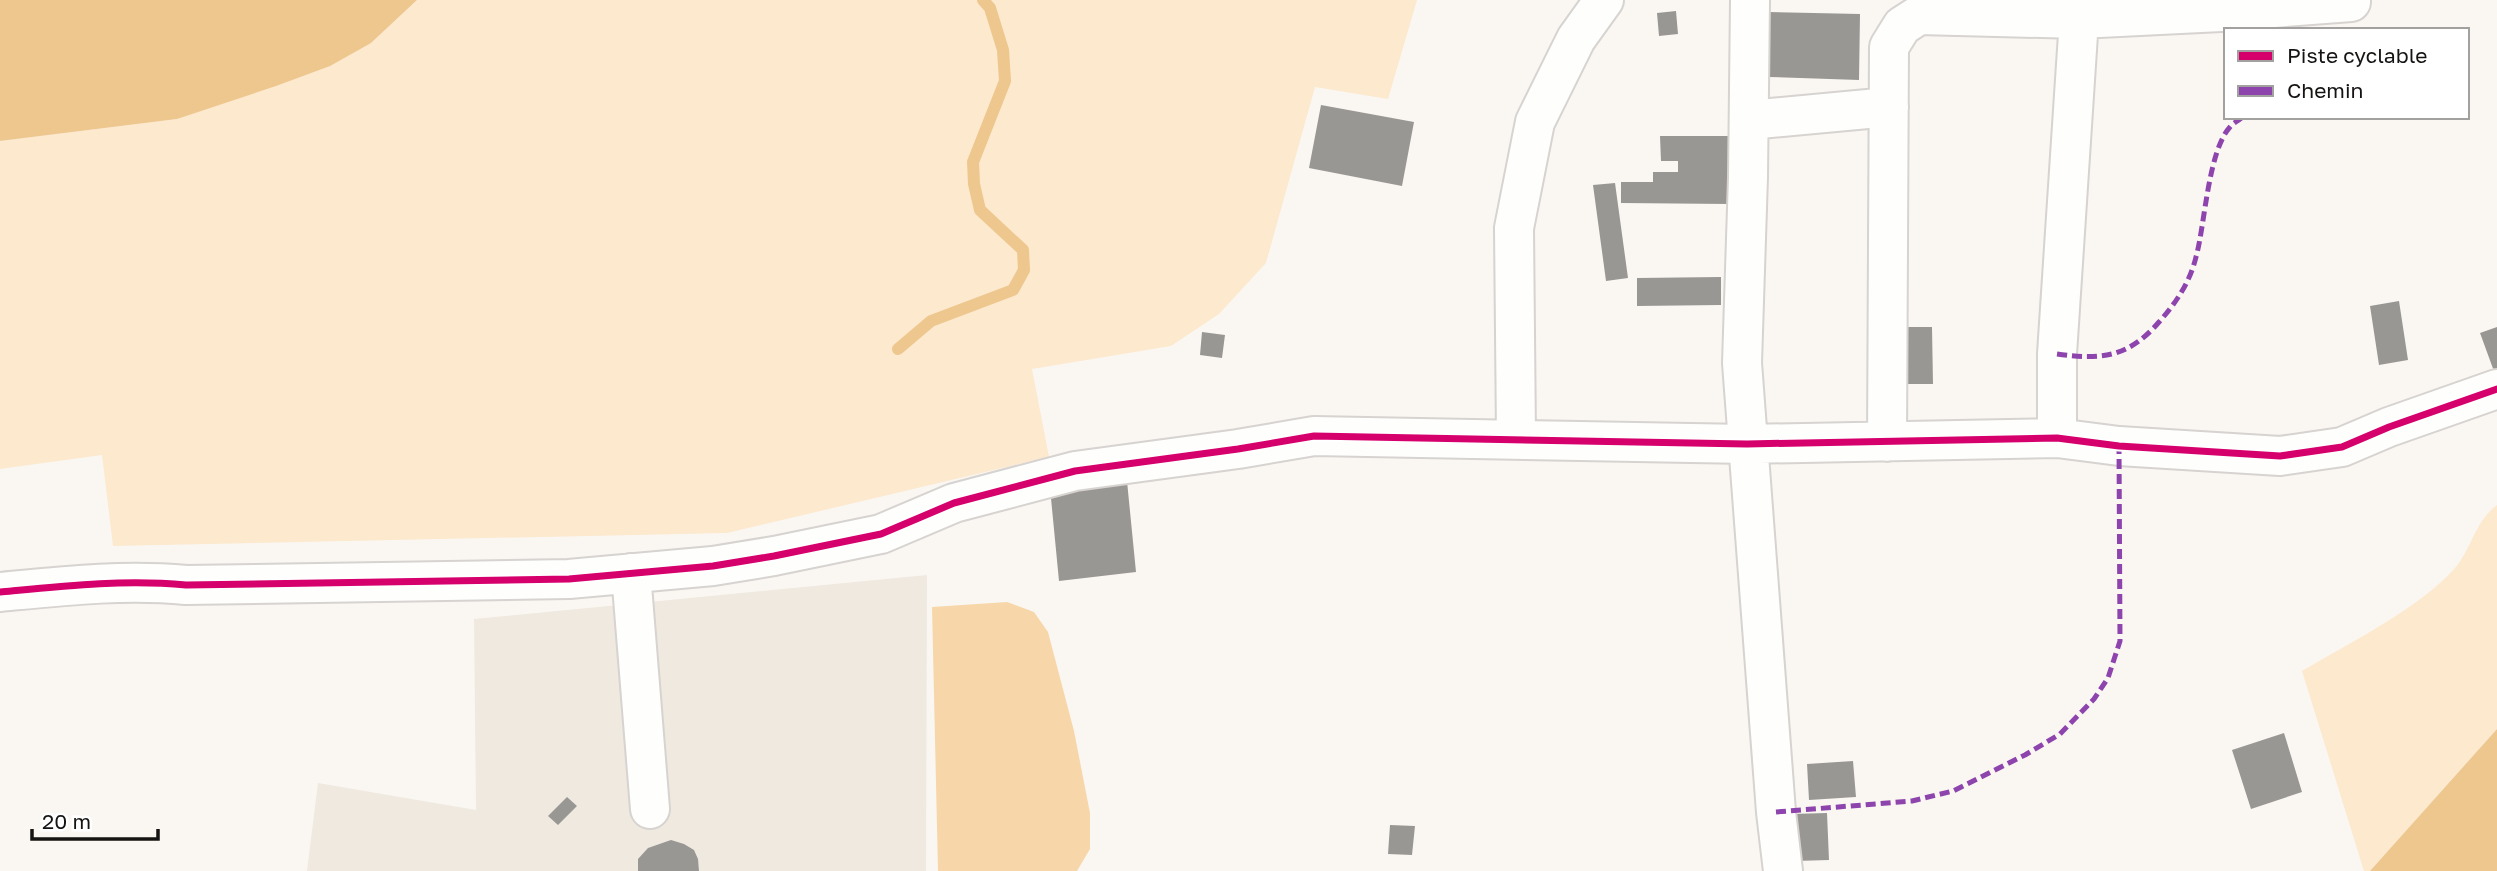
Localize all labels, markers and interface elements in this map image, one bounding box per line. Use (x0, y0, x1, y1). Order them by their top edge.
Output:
legend (2224, 28, 2469, 119)
text: Piste cyclable (2287, 42, 2427, 68)
text: Chemin (2287, 77, 2364, 103)
scale bar (32, 798, 158, 842)
text: 20 m (42, 808, 91, 834)

